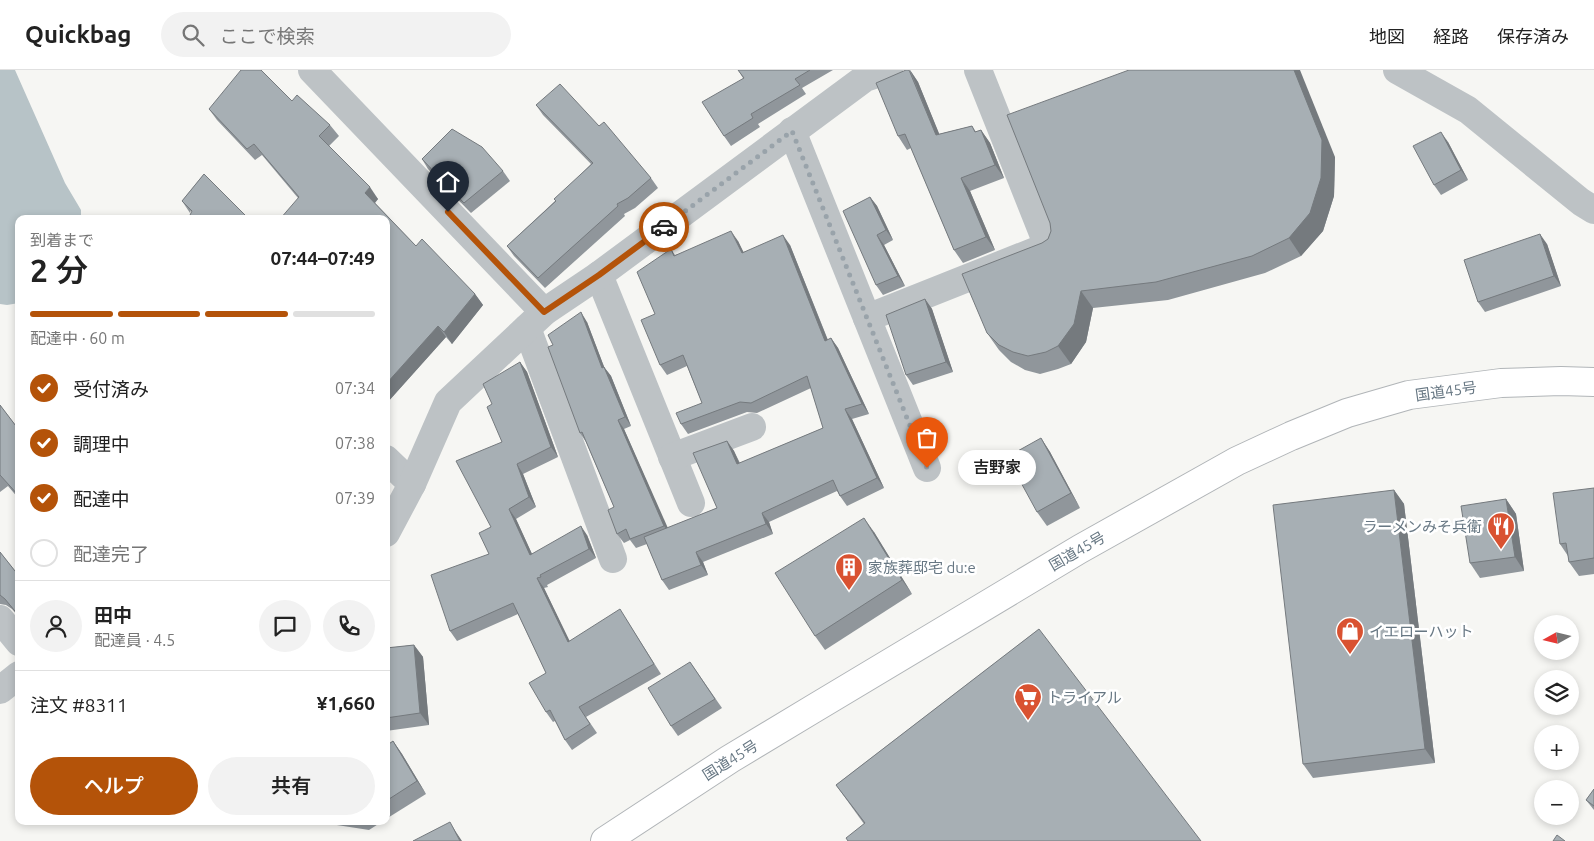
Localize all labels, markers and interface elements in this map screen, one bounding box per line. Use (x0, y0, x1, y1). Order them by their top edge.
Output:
search box (161, 12, 511, 57)
text: Quickbag (25, 21, 131, 48)
icon: search (179, 21, 207, 49)
text: ここで検索 (219, 25, 314, 47)
text: 地図 (1369, 26, 1405, 46)
text: 経路 (1433, 26, 1469, 46)
text: 保存済み (1497, 26, 1569, 46)
pin (427, 161, 469, 212)
icon: home (434, 168, 462, 196)
courier (639, 202, 689, 252)
icon: car (650, 213, 678, 241)
text: 到着まで (30, 231, 94, 249)
text: 07:44–07:49 (270, 247, 375, 269)
text: 2 分 (30, 252, 88, 288)
text: 配達中 · 60 m (30, 329, 125, 347)
icon: check (30, 374, 58, 402)
text: 受付済み (73, 378, 149, 400)
street label: 国道45号 (1414, 378, 1478, 404)
text: 07:34 (335, 379, 375, 397)
pin (906, 417, 948, 468)
icon: bag (913, 424, 941, 452)
icon: check (30, 429, 58, 457)
text: 調理中 (73, 433, 130, 455)
text: 07:38 (335, 434, 375, 452)
callout: 吉野家 (957, 450, 1034, 486)
text: 吉野家 (973, 458, 1021, 476)
icon: check (30, 484, 58, 512)
text: 配達中 (73, 488, 130, 510)
text: 07:39 (335, 489, 375, 507)
restaurant icon: ラーメンみそ兵衛 (1486, 511, 1516, 550)
place label: ラーメンみそ兵衛 (1363, 518, 1482, 535)
street label: 国道45号 (1046, 528, 1108, 574)
text: 配達完了 (73, 543, 149, 565)
building icon: 家族葬邸宅 du:e (834, 552, 864, 591)
place label: 家族葬邸宅 du:e (868, 559, 976, 576)
button: person (30, 600, 82, 652)
button: chat (259, 600, 311, 652)
button: phone (323, 600, 375, 652)
text: 田中 (94, 604, 132, 626)
north arrow (1534, 615, 1579, 660)
map controls (1534, 615, 1579, 825)
shop icon: イエローハット (1335, 616, 1365, 655)
place label: イエローハット (1369, 623, 1474, 640)
text: 配達員 · 4.5 (94, 631, 175, 649)
button: layers (1534, 670, 1579, 715)
supermarket icon: トライアル (1013, 682, 1043, 721)
place label: トライアル (1047, 689, 1122, 706)
text: ¥1,660 (317, 692, 375, 714)
text: 注文 #8311 (30, 694, 128, 716)
button: + (1534, 725, 1579, 770)
street label: 国道45号 (699, 736, 761, 784)
button: ヘルプ (30, 757, 198, 815)
button: 共有 (208, 757, 375, 815)
button: − (1534, 780, 1579, 825)

